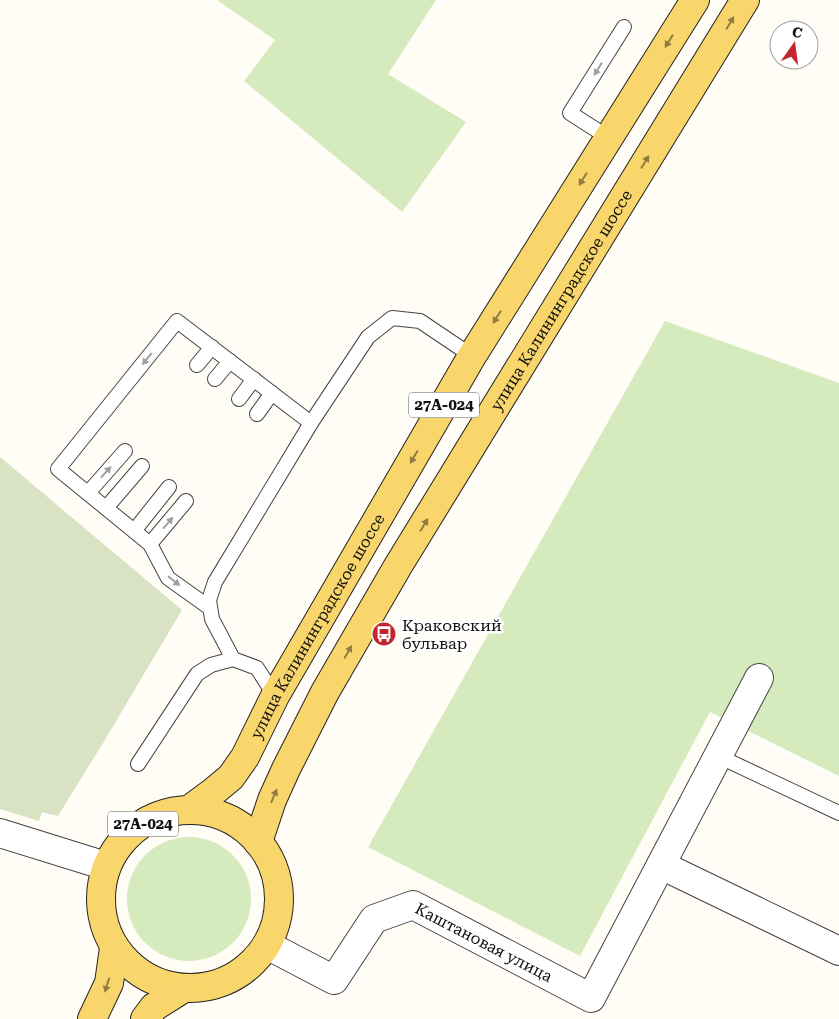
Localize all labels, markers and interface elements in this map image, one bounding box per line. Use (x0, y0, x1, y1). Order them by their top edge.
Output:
one-way arrow (726, 17, 735, 30)
north arrow (769, 20, 819, 70)
text: С (790, 23, 804, 41)
one-way arrow (664, 35, 673, 48)
one-way arrow (593, 62, 603, 75)
one-way arrow (641, 156, 650, 169)
one-way arrow (578, 173, 588, 186)
street label: улица Калининградское шоссе (486, 186, 636, 414)
one-way arrow (492, 311, 501, 324)
one-way arrow (141, 352, 152, 365)
road number: 27А-024 (409, 392, 479, 418)
one-way arrow (409, 450, 418, 463)
one-way arrow (101, 466, 112, 479)
street label: улица Калининградское шоссе (247, 510, 389, 742)
one-way arrow (162, 517, 174, 529)
one-way arrow (419, 518, 428, 531)
one-way arrow (167, 576, 180, 587)
place label: Краковский бульвар (402, 616, 502, 653)
bus stop icon: Краковский бульвар (371, 621, 397, 647)
one-way arrow (344, 645, 353, 658)
one-way arrow (270, 789, 278, 803)
road number: 27А-024 (108, 812, 178, 836)
street label: Каштановая улица (412, 899, 556, 986)
one-way arrow (103, 978, 111, 993)

